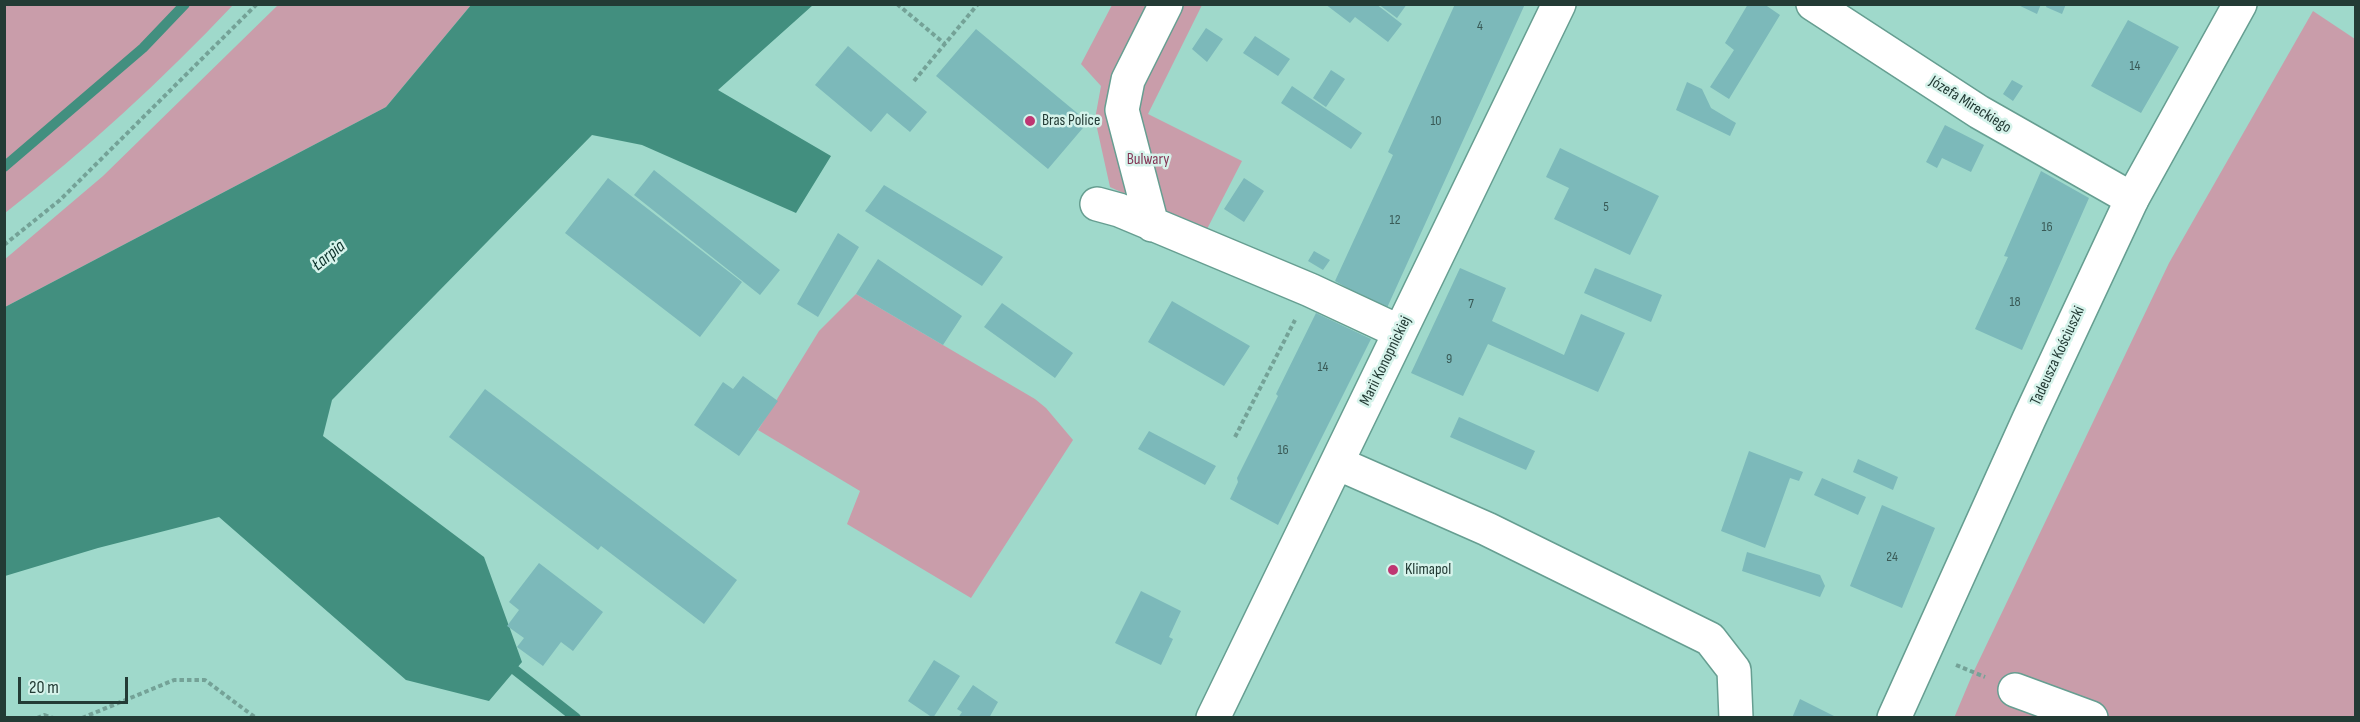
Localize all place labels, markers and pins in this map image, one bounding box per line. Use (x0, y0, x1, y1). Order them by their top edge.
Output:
place label: Bras Police (1042, 111, 1100, 131)
marker: Bras Police (1023, 114, 1037, 128)
place label: Klimapol (1405, 560, 1451, 580)
marker: Klimapol (1386, 563, 1400, 577)

